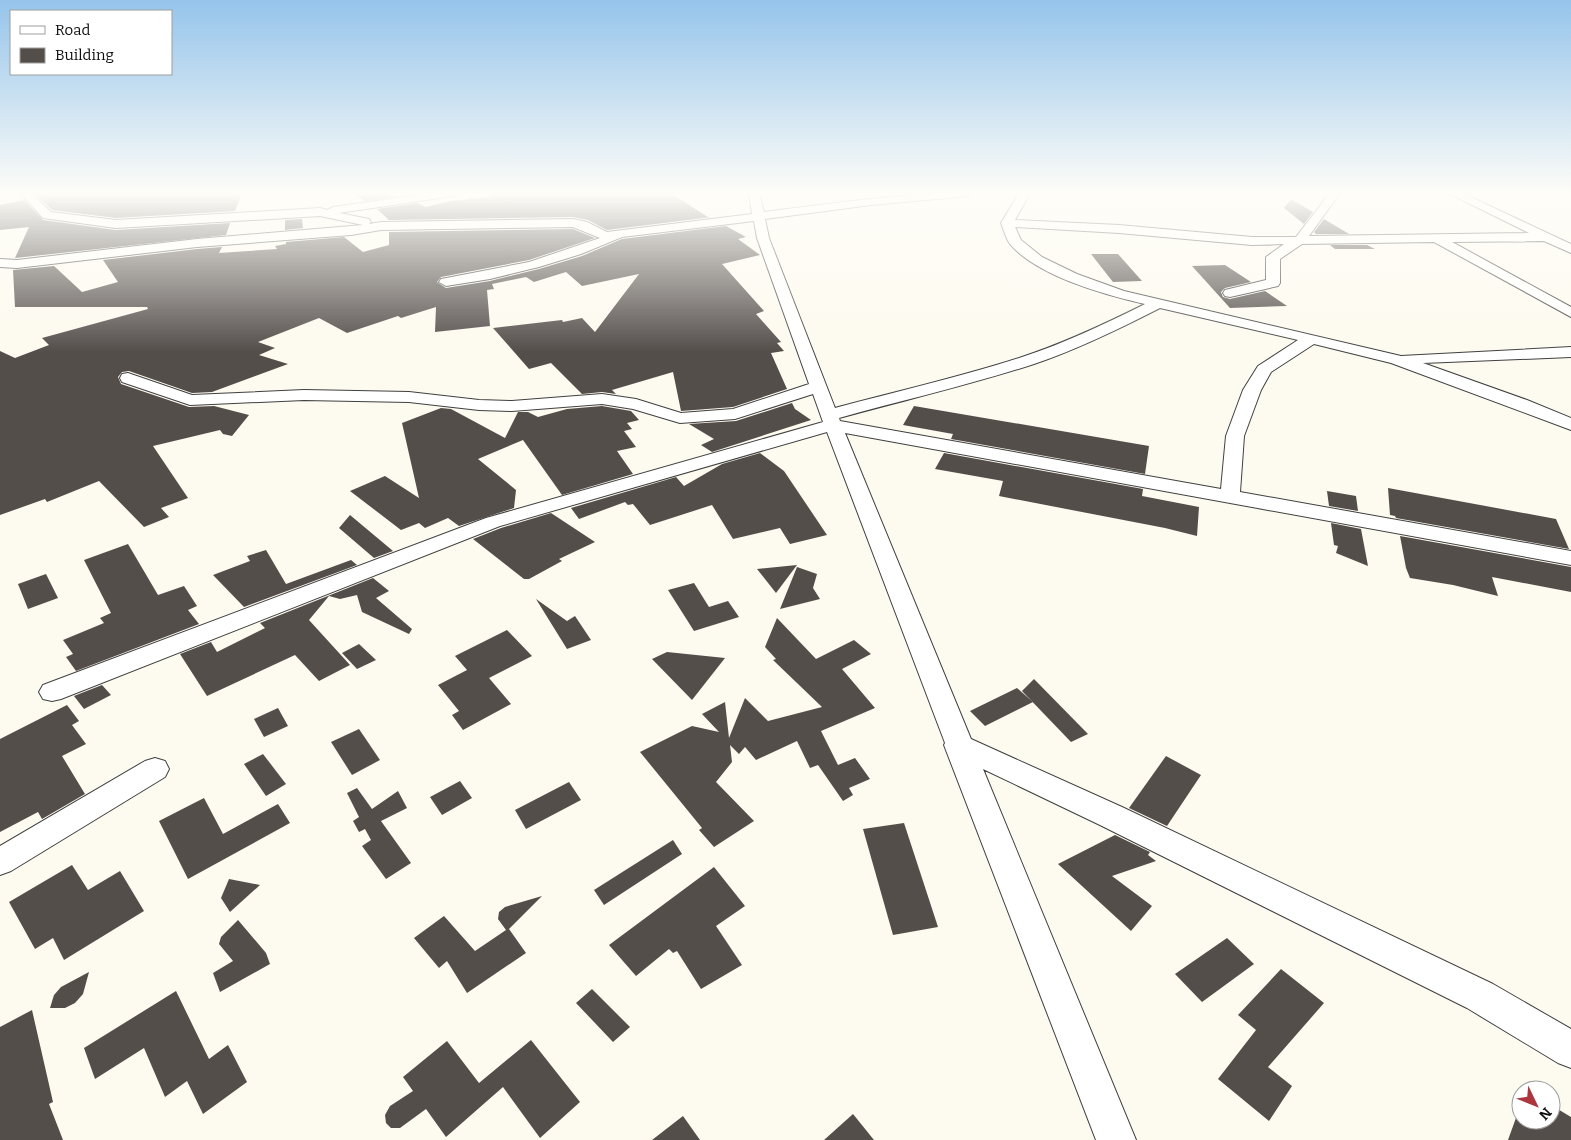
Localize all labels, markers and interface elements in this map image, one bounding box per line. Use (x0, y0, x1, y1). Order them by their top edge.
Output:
legend (10, 10, 172, 75)
text: Road (55, 21, 90, 39)
text: Building (55, 46, 114, 64)
north arrow (1511, 1080, 1561, 1130)
text: N (1535, 1104, 1555, 1123)

